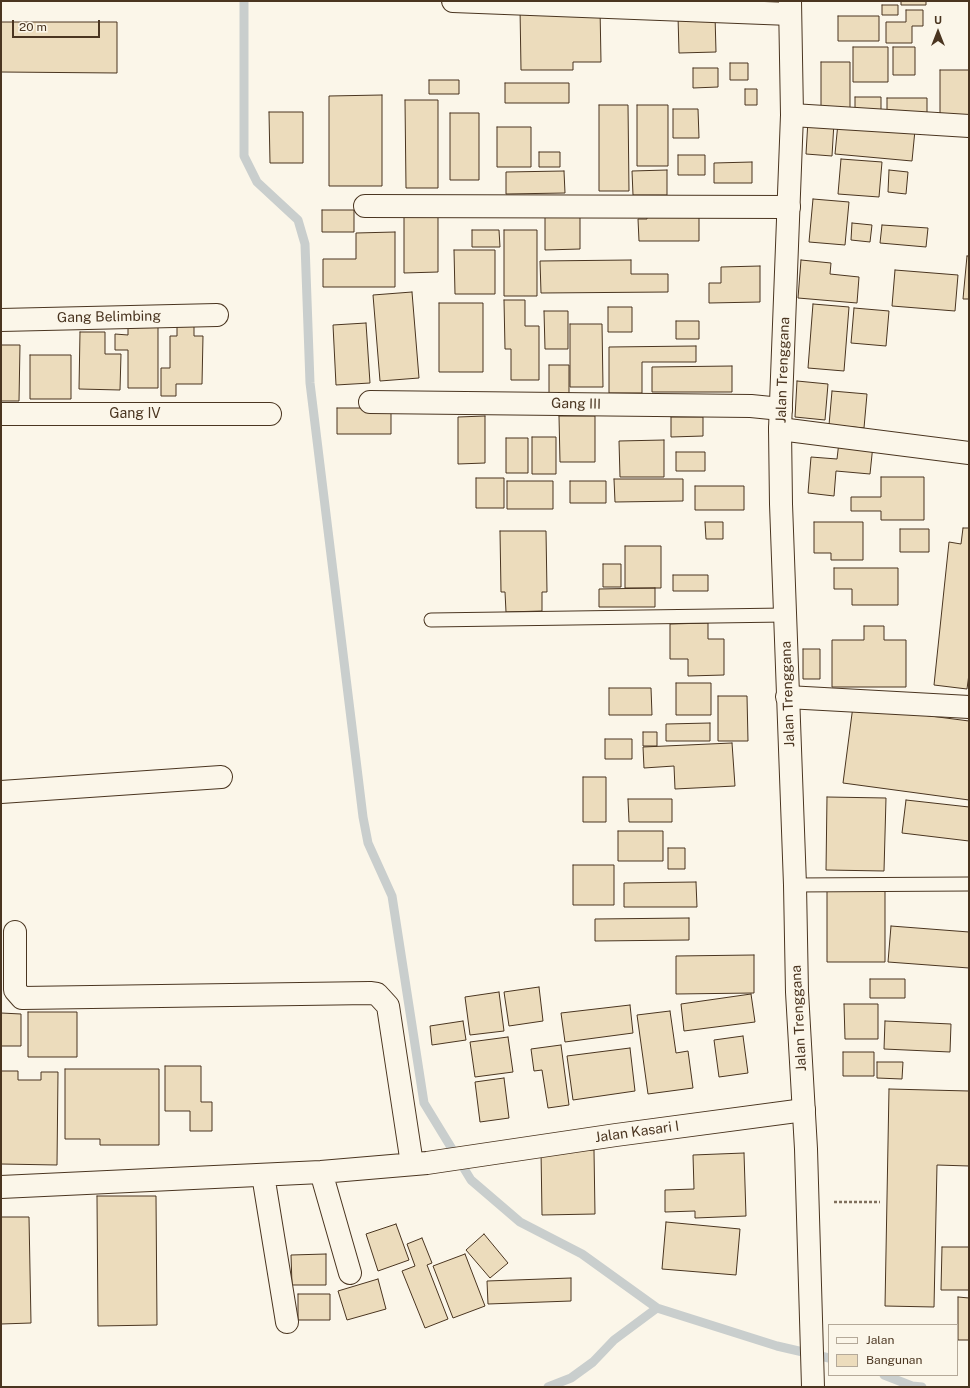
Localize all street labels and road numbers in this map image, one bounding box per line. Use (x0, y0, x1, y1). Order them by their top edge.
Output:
street label: Gang Belimbing (57, 308, 161, 326)
street label: Jalan Trenggana (773, 317, 793, 423)
street label: Gang III (551, 395, 601, 413)
street label: Gang IV (109, 406, 161, 422)
street label: Jalan Trenggana (778, 641, 798, 747)
street label: Jalan Trenggana (788, 964, 810, 1072)
street label: Jalan Kasari I (594, 1118, 680, 1146)

